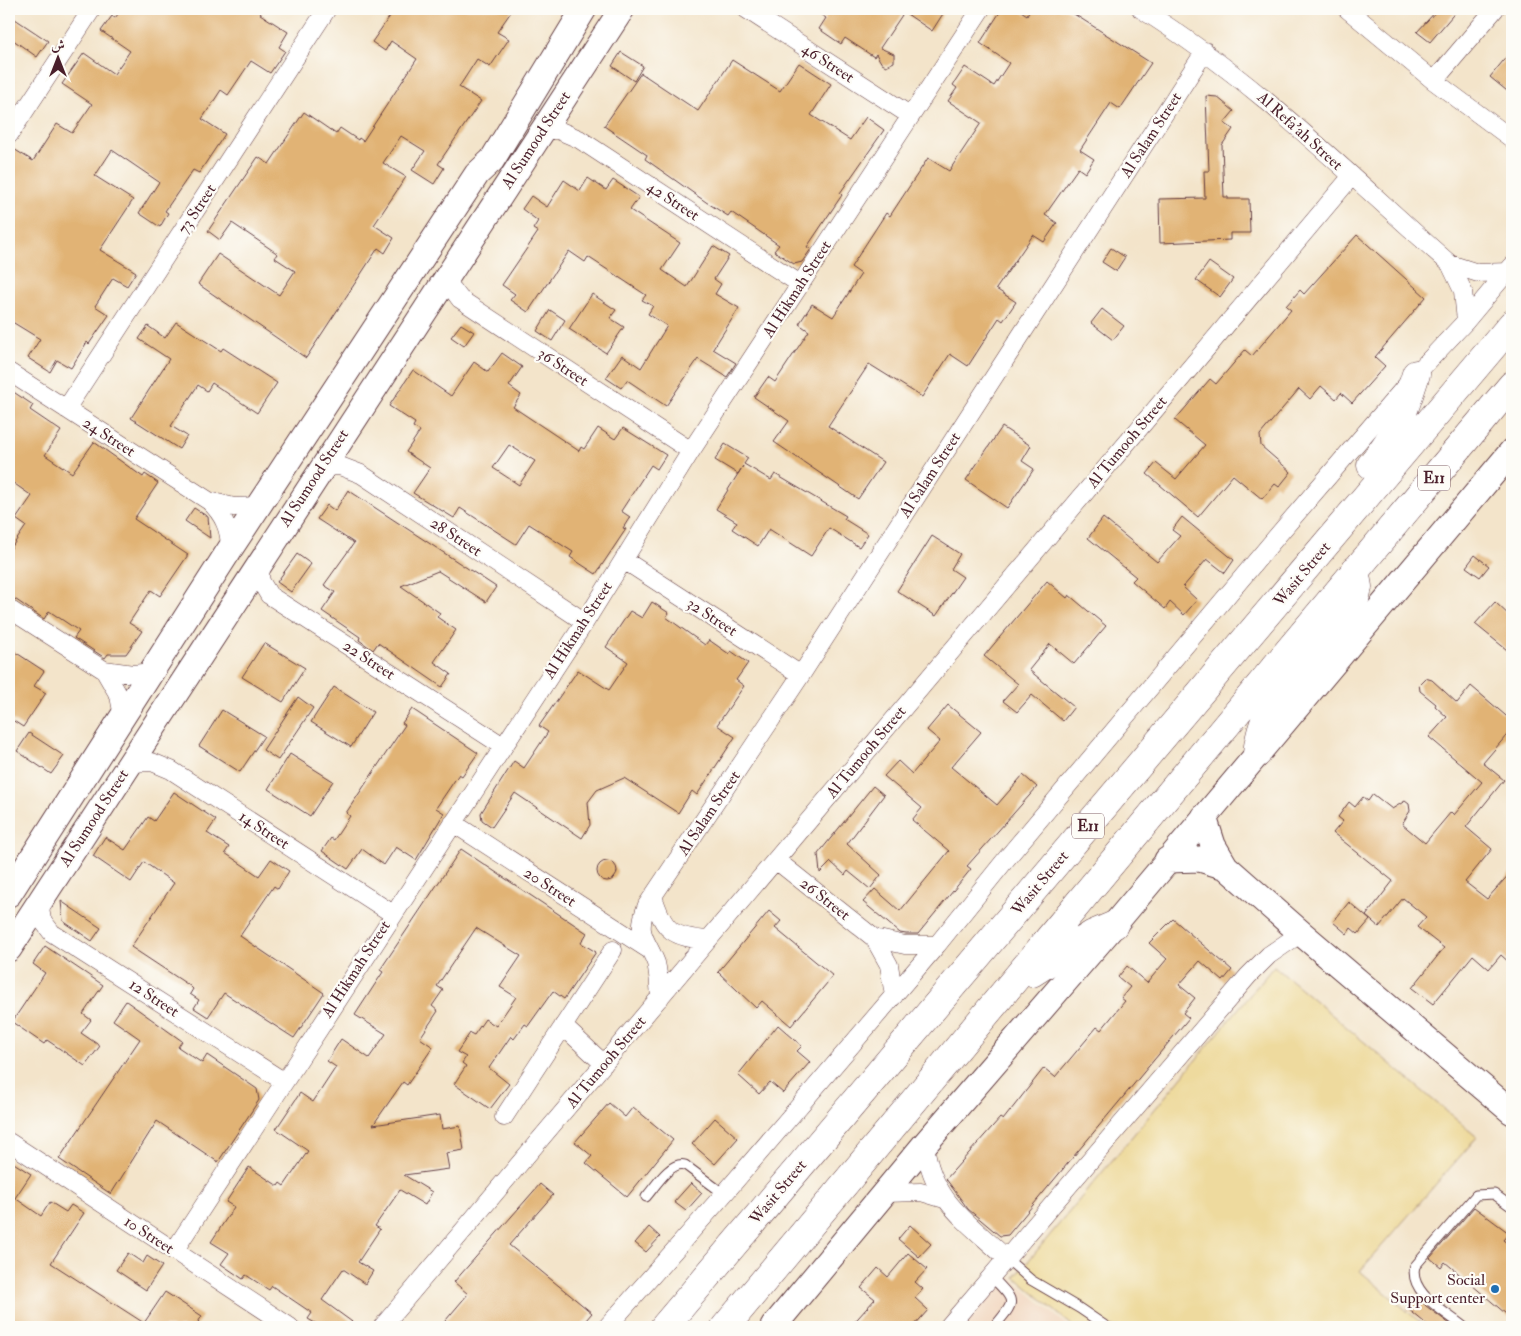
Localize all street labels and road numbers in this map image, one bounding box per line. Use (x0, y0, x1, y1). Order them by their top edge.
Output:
street label: 46 Street (798, 39, 858, 87)
street label: Al Sumood Street (496, 87, 575, 193)
street label: Al Refa'ah Street (1252, 87, 1347, 175)
street label: Al Salam Street (1115, 88, 1186, 182)
street label: 42 Street (643, 177, 703, 225)
street label: 73 Street (174, 180, 220, 238)
street label: Al Hikmah Street (758, 237, 836, 342)
street label: 36 Street (534, 343, 592, 391)
street label: Al Tumooh Street (1082, 392, 1171, 493)
street label: 24 Street (79, 413, 139, 461)
street label: Al Sumood Street (274, 425, 353, 531)
street label: Al Salam Street (894, 428, 965, 522)
road number: E11 (1418, 466, 1450, 490)
street label: 28 Street (426, 513, 486, 561)
street label: Wasit Street (1269, 538, 1335, 611)
street label: Al Hikmah Street (539, 578, 617, 683)
street label: 32 Street (683, 593, 741, 641)
street label: 22 Street (339, 636, 399, 684)
street label: Al Tumooh Street (821, 702, 910, 803)
street label: Al Sumood Street (54, 765, 133, 871)
street label: Al Salam Street (673, 767, 745, 860)
street label: 14 Street (235, 806, 293, 854)
road number: E11 (1072, 814, 1104, 838)
street label: Wasit Street (1007, 847, 1073, 920)
street label: 20 Street (520, 863, 580, 911)
street label: 26 Street (796, 873, 854, 925)
street label: Al Hikmah Street (317, 917, 395, 1022)
street label: 12 Street (125, 974, 183, 1022)
street label: Al Tumooh Street (561, 1012, 650, 1113)
street label: Wasit Street (745, 1156, 811, 1229)
street label: 10 Street (120, 1211, 178, 1259)

